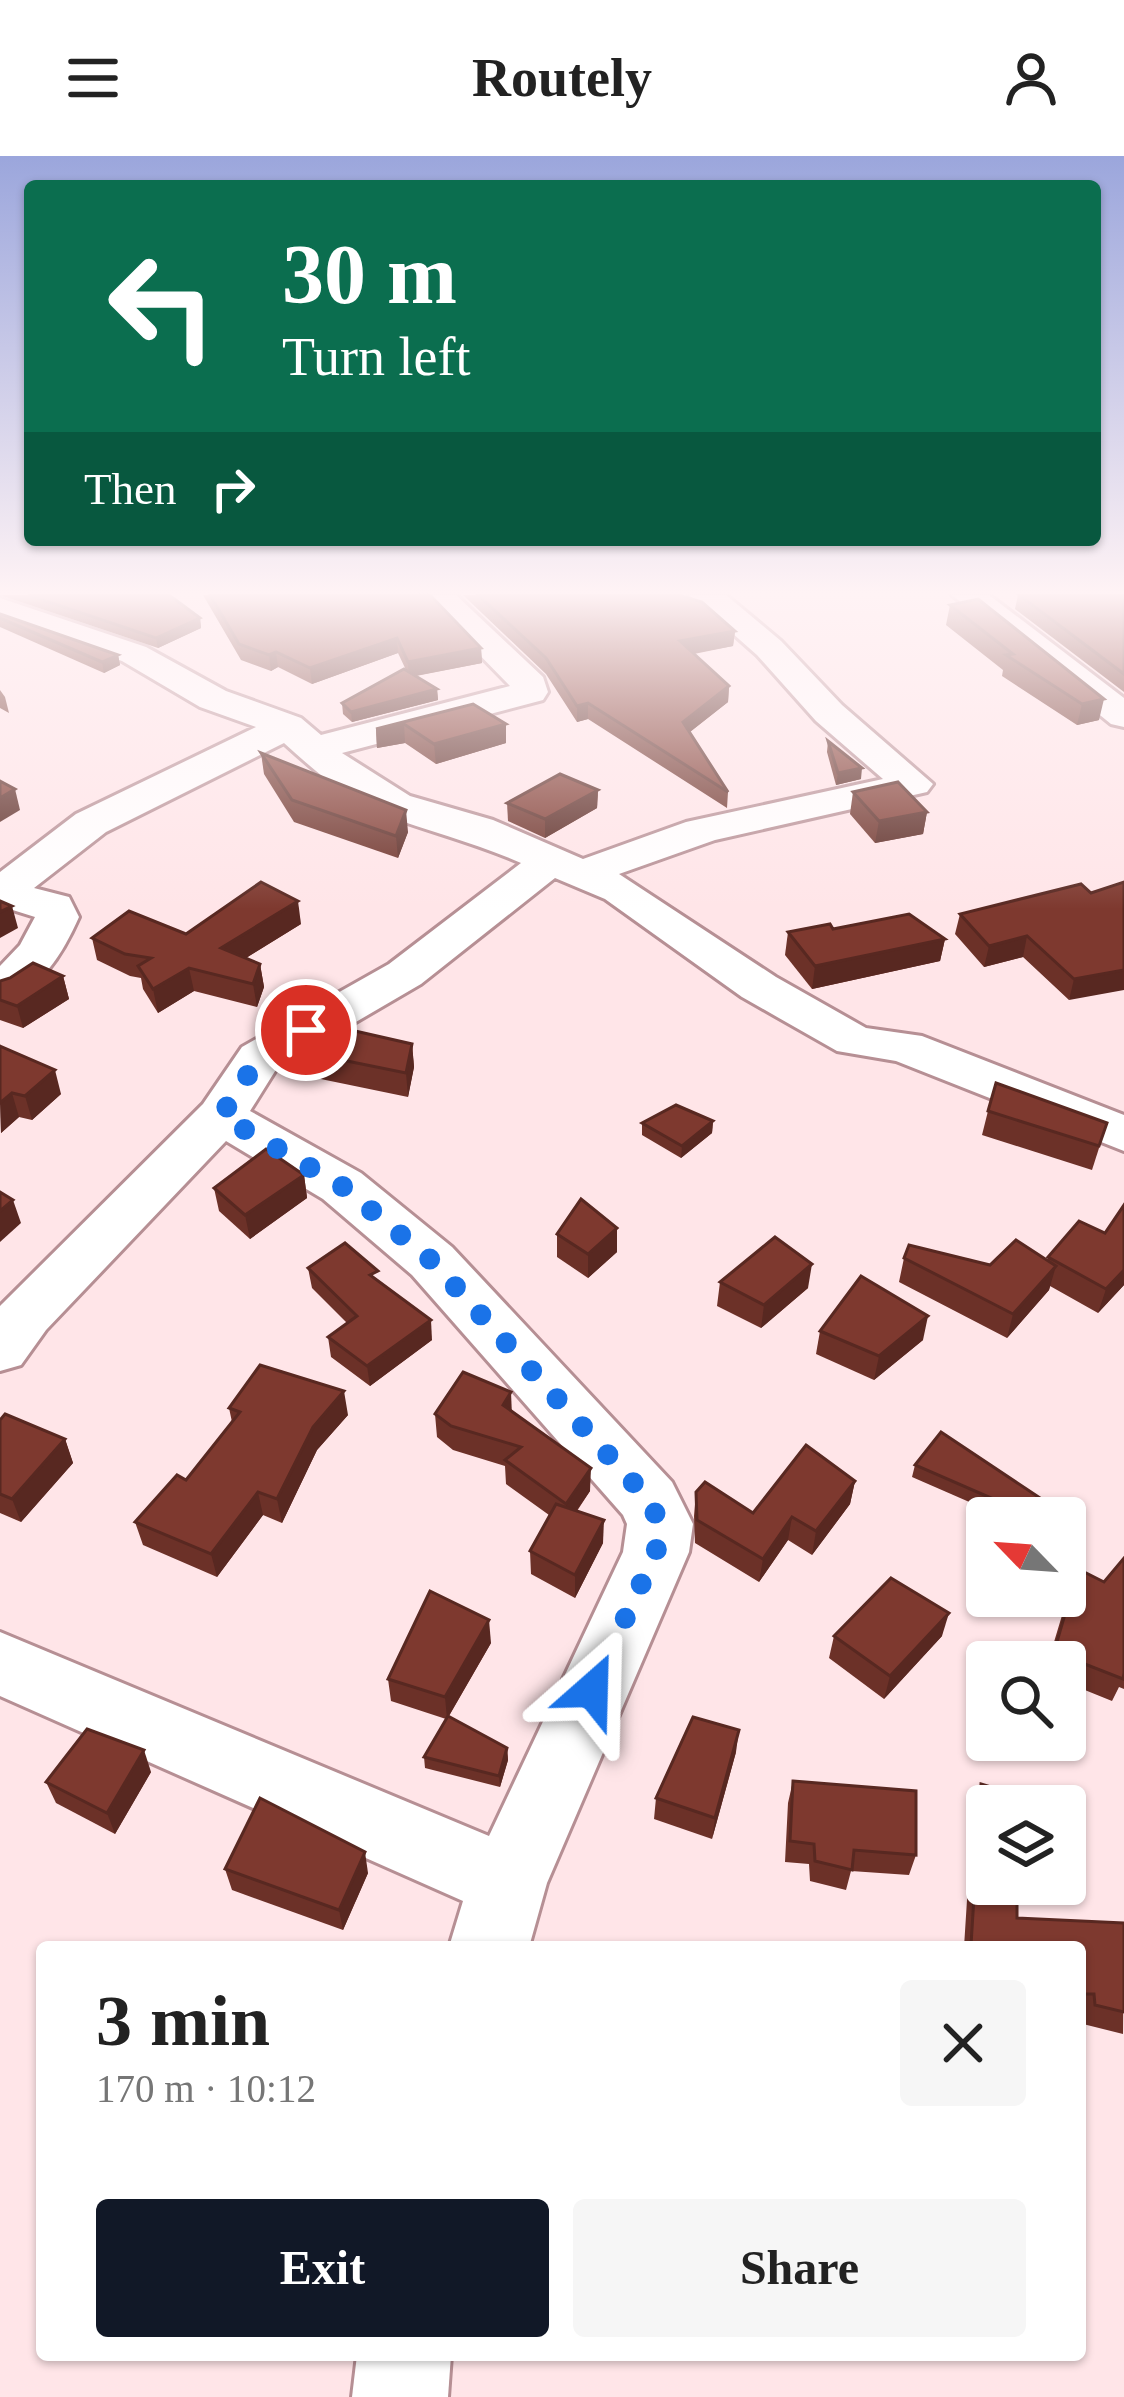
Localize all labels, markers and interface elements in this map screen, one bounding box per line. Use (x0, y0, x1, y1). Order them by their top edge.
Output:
icon: menu (60, 45, 126, 111)
icon: person (998, 45, 1064, 111)
text: Routely (472, 48, 652, 108)
icon: left (84, 228, 240, 384)
text: 30 m (282, 228, 457, 321)
text: Turn left (282, 327, 471, 387)
icon: right (200, 456, 266, 522)
text: Then (84, 464, 176, 514)
pin (255, 979, 357, 1081)
icon: arrive (273, 997, 339, 1063)
north arrow (966, 1497, 1086, 1617)
map controls (966, 1497, 1086, 1905)
position arrow (529, 1627, 655, 1753)
button: search (966, 1641, 1086, 1761)
button: layers (966, 1785, 1086, 1905)
button: close (900, 1980, 1026, 2106)
text: 3 min (96, 1981, 270, 2061)
text: 170 m · 10:12 (96, 2067, 316, 2110)
button: Exit (96, 2199, 549, 2337)
button: Share (573, 2199, 1026, 2337)

